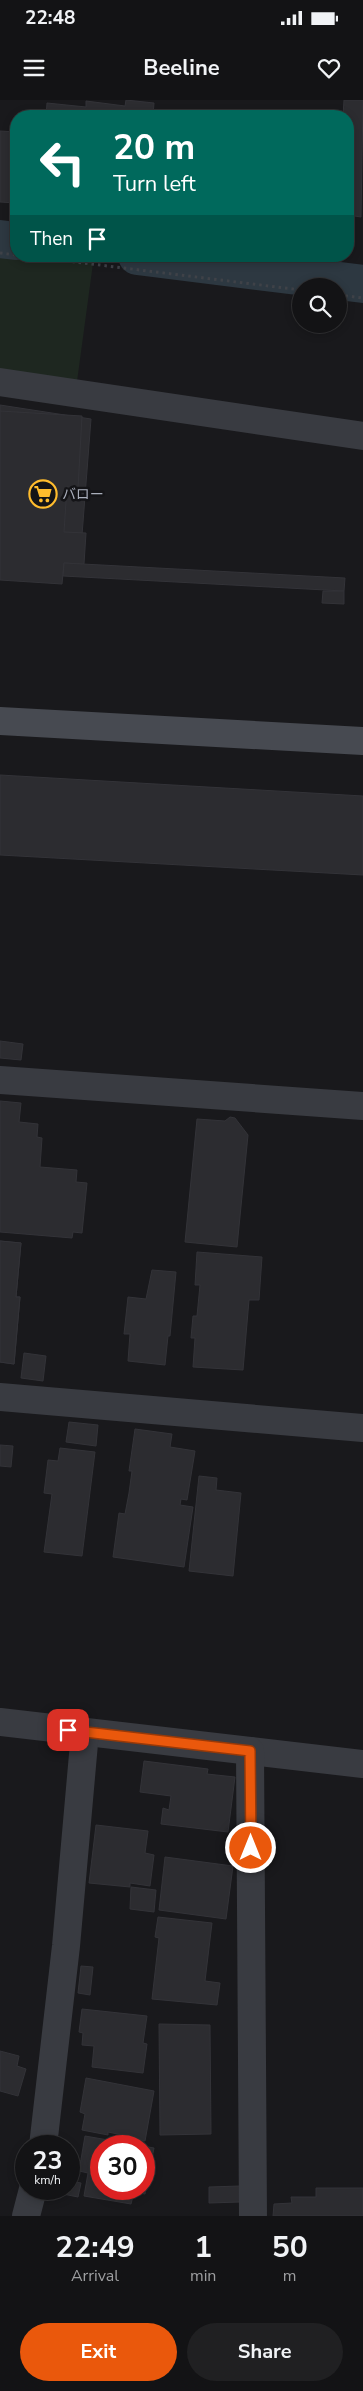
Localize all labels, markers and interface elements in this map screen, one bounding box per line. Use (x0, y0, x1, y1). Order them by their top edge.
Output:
text: 22:48 (25, 5, 75, 31)
text: Beeline (143, 53, 220, 83)
icon: menu (20, 54, 48, 82)
icon: heart (315, 54, 343, 82)
text: 20 m (113, 124, 195, 171)
icon: left (30, 130, 95, 195)
text: Turn left (113, 169, 196, 199)
icon: arrive (83, 225, 111, 253)
text: Then (30, 226, 73, 252)
map controls (292, 278, 347, 333)
button: search (292, 278, 347, 333)
supermarket icon: バロー (28, 479, 58, 509)
place label: バロー (62, 485, 104, 504)
pin (47, 1709, 89, 1751)
icon: arrive (54, 1716, 82, 1744)
position arrow (224, 1821, 276, 1873)
speed limit sign: 30 (90, 2135, 155, 2200)
text: 23 (32, 2144, 63, 2178)
text: km/h (34, 2172, 61, 2188)
text: 22:49 (55, 2227, 135, 2268)
text: 1 (194, 2227, 212, 2268)
text: 50 (272, 2227, 308, 2268)
text: Arrival (71, 2265, 119, 2287)
text: min (190, 2265, 216, 2287)
text: m (283, 2265, 297, 2287)
button: Exit (20, 2323, 177, 2381)
button: Share (187, 2323, 343, 2381)

